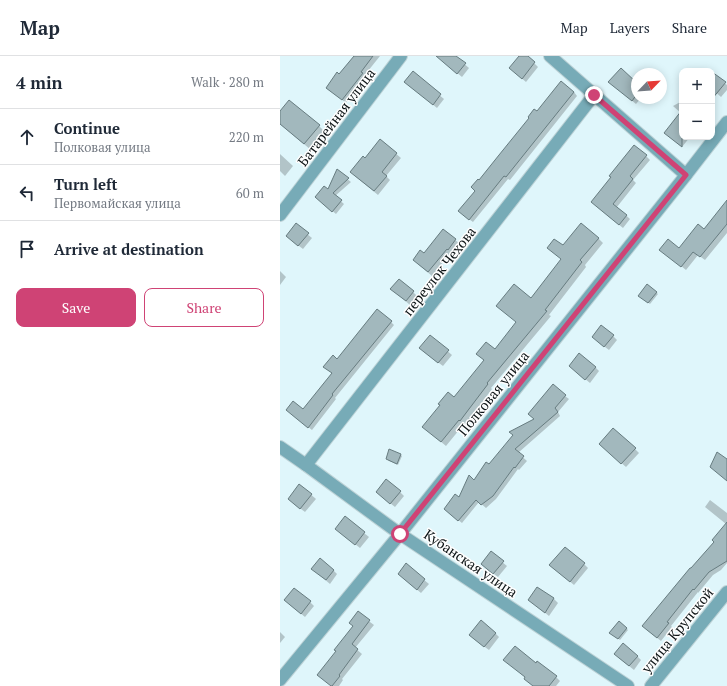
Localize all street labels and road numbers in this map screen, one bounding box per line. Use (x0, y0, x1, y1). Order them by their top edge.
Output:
street label: Батарейная улица (293, 64, 379, 170)
street label: переулок Чехова (398, 222, 480, 320)
street label: Полковая улица (453, 347, 533, 439)
street label: Кубанская улица (420, 525, 522, 601)
street label: улица Крупской (636, 583, 718, 677)

